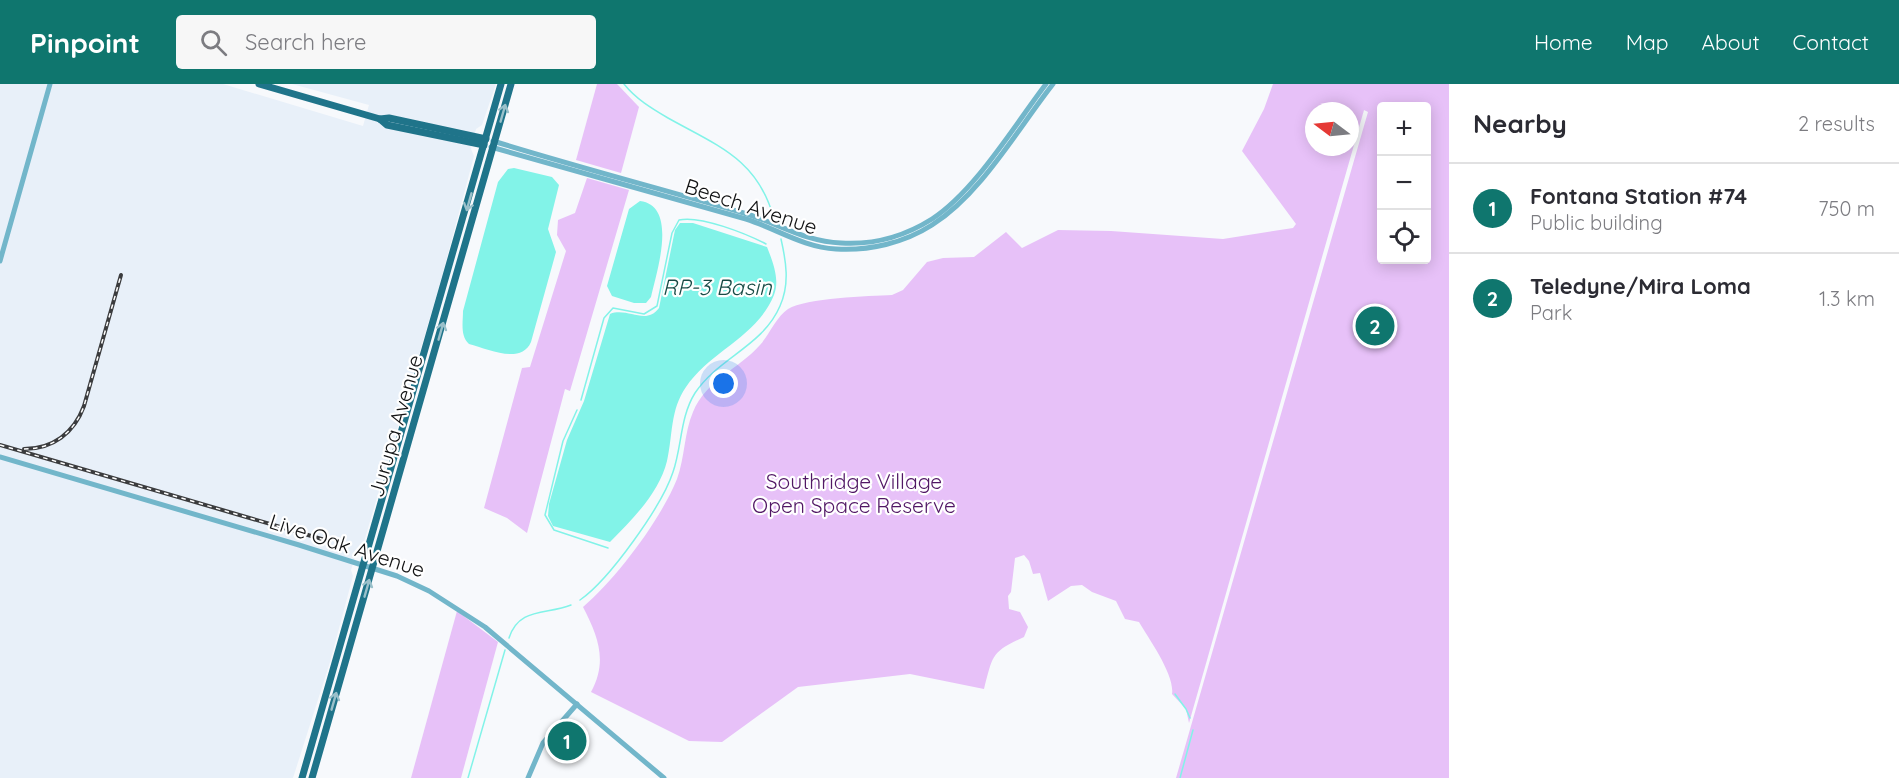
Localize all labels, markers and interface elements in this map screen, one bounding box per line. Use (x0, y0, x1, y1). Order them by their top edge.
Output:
search box (176, 15, 596, 69)
text: Pinpoint (30, 25, 140, 60)
icon: search (197, 26, 230, 59)
text: Search here (245, 28, 366, 56)
text: Home (1534, 29, 1593, 55)
text: Map (1626, 29, 1669, 55)
text: About (1702, 29, 1760, 55)
text: Contact (1793, 29, 1869, 55)
north arrow (1305, 102, 1359, 156)
map controls (1377, 102, 1431, 264)
button: + (1377, 102, 1431, 156)
one-way arrow (498, 104, 509, 123)
text: Nearby (1473, 107, 1567, 140)
text: 2 results (1798, 111, 1875, 136)
button: − (1377, 156, 1431, 210)
street label: Beech Avenue (682, 172, 821, 240)
text: Fontana Station #74 (1530, 182, 1747, 210)
one-way arrow (462, 192, 474, 211)
text: 1 (1489, 196, 1496, 221)
text: 750 m (1818, 196, 1875, 221)
button: locate (1377, 210, 1431, 264)
text: Public building (1530, 210, 1663, 235)
text: Teledyne/Mira Loma (1530, 272, 1751, 300)
water label: RP-3 Basin (662, 273, 773, 301)
text: 2 (1487, 286, 1498, 311)
text: 1.3 km (1819, 286, 1875, 311)
text: Park (1530, 300, 1572, 325)
pin: 2 (1356, 304, 1394, 348)
one-way arrow (436, 321, 447, 340)
street label: Jurupa Avenue (362, 351, 428, 500)
your location (709, 369, 738, 398)
park label: Southridge Village Open Space Reserve (752, 468, 956, 518)
street label: Live Oak Avenue (266, 508, 428, 582)
one-way arrow (362, 579, 373, 598)
one-way arrow (329, 692, 340, 711)
pin: 1 (548, 718, 586, 764)

